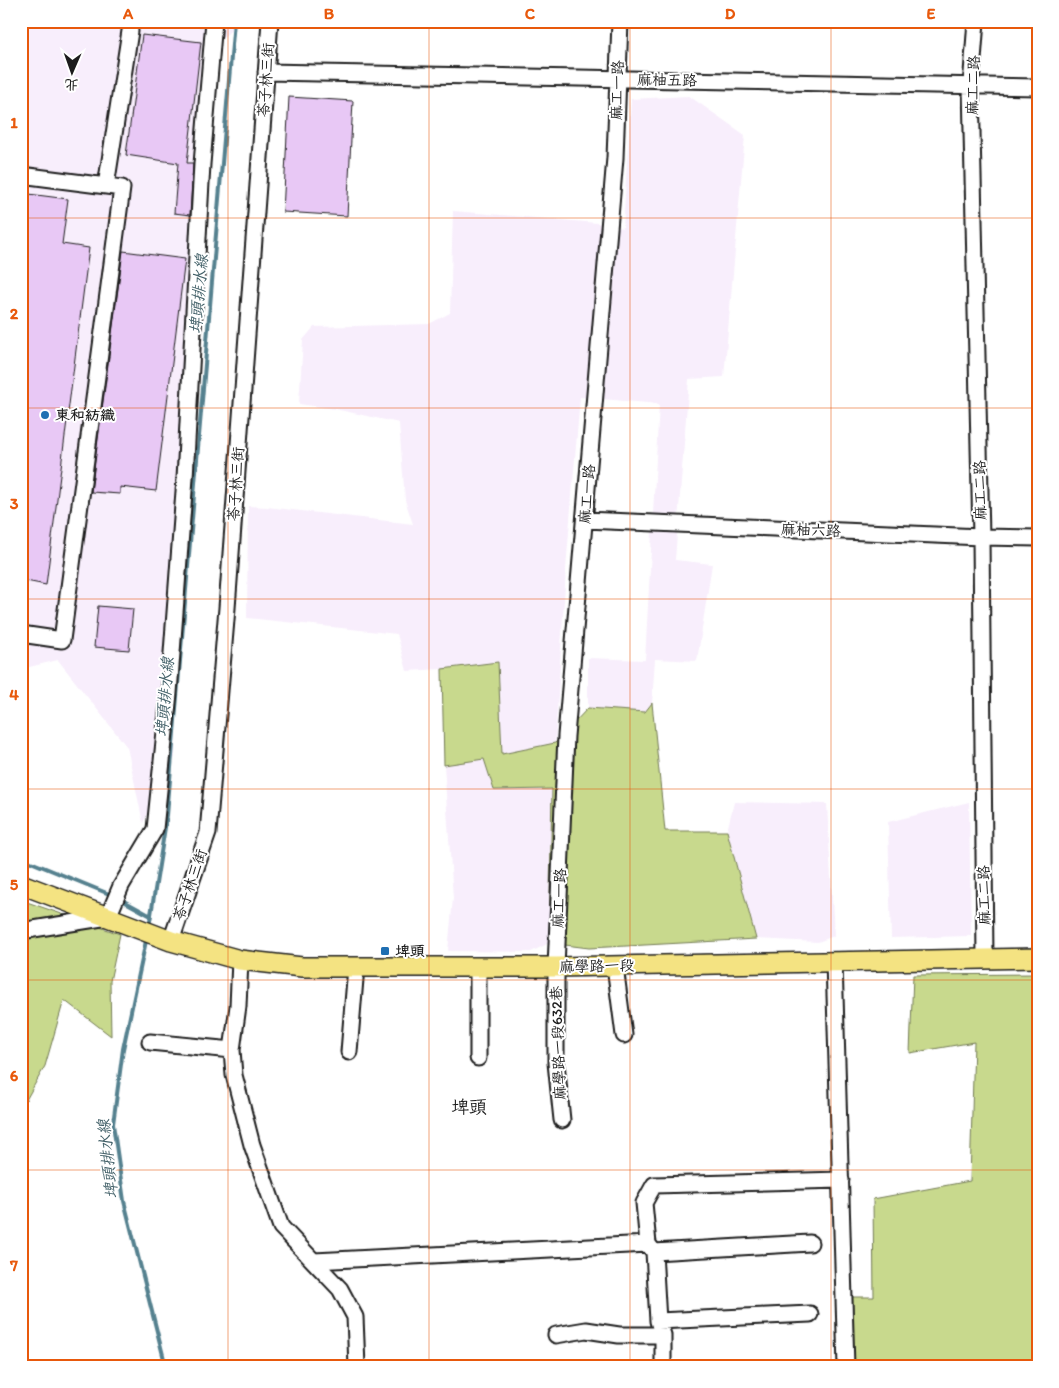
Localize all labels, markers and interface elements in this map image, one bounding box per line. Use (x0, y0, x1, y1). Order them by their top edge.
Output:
text: A (122, 4, 134, 23)
text: B (324, 4, 335, 23)
text: C (525, 4, 536, 23)
text: D (725, 4, 736, 23)
text: E (927, 4, 936, 23)
street label: 苓子林三街 (254, 42, 278, 118)
north arrow (48, 48, 98, 98)
street label: 麻工二路 (963, 55, 983, 115)
street label: 麻工一路 (607, 60, 627, 120)
street label: 麻柚五路 (637, 70, 697, 90)
text: 北 (64, 76, 79, 93)
text: 1 (10, 113, 18, 132)
water label: 埤頭排水線 (186, 252, 212, 335)
text: 2 (10, 304, 19, 323)
place label: 東和紡織 (55, 406, 115, 424)
marker: 東和紡織 (39, 409, 51, 421)
street label: 苓子林三街 (224, 446, 248, 522)
street label: 麻工二路 (970, 460, 990, 520)
street label: 麻工一路 (575, 463, 599, 525)
text: 3 (10, 494, 19, 513)
street label: 麻柚六路 (781, 520, 841, 540)
water label: 埤頭排水線 (152, 655, 178, 738)
text: 4 (9, 685, 19, 704)
street label: 苓子林三街 (169, 847, 211, 923)
street label: 麻工二路 (974, 865, 994, 925)
street label: 麻工一路 (548, 868, 570, 928)
text: 5 (10, 875, 19, 894)
place label: 埤頭 (395, 942, 425, 960)
marker: 埤頭 (379, 945, 391, 957)
street label: 麻學路一段 (559, 956, 635, 976)
street label: 麻學路一段632巷 (547, 986, 569, 1100)
text: 6 (10, 1066, 19, 1085)
district label: 埤頭 (451, 1096, 487, 1118)
water label: 埤頭排水線 (94, 1117, 121, 1200)
text: 7 (9, 1256, 18, 1275)

